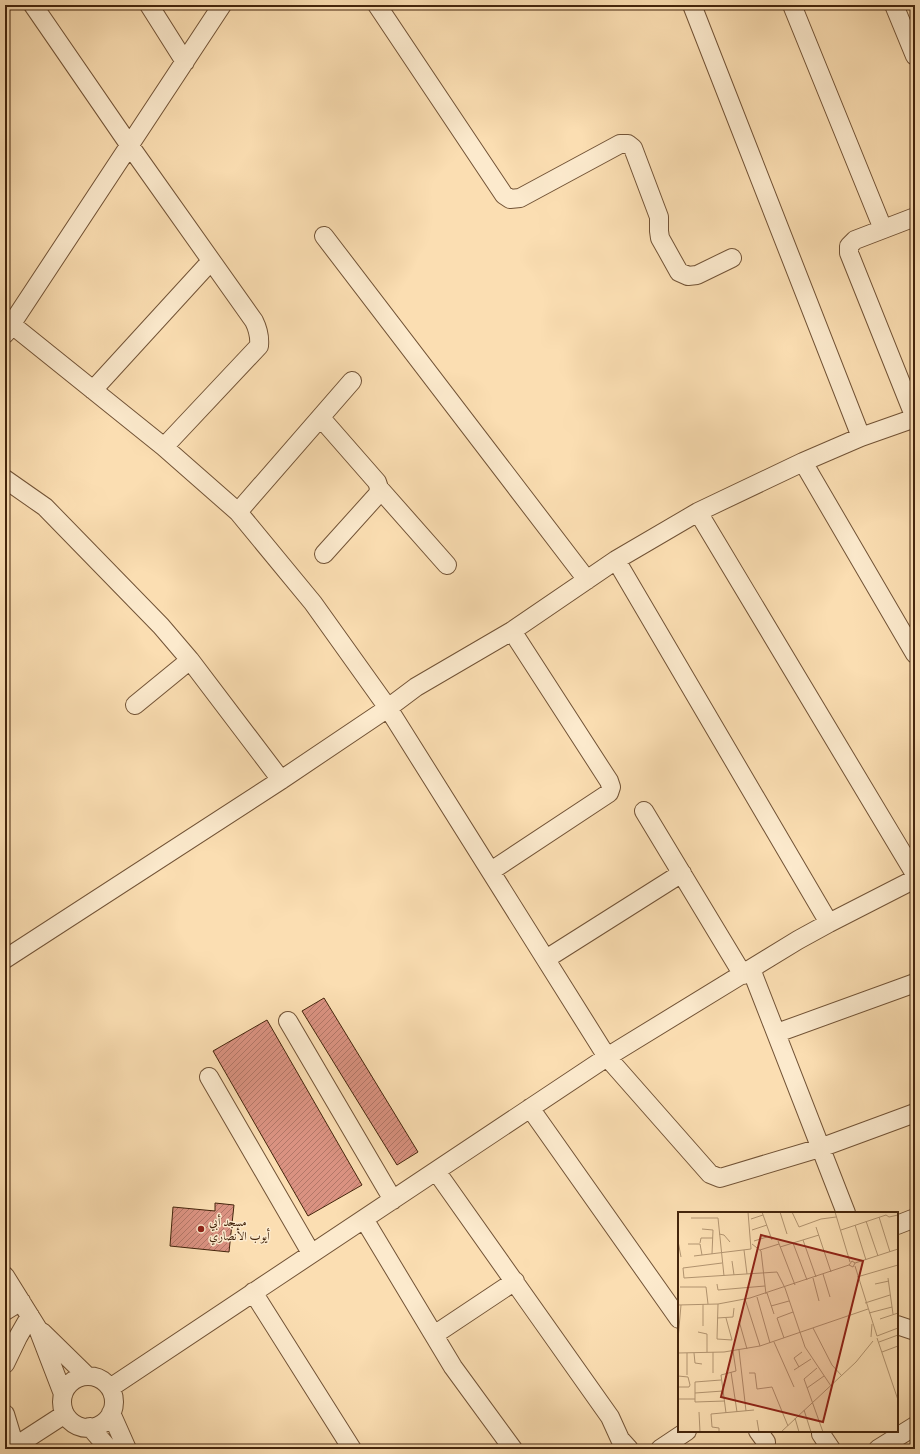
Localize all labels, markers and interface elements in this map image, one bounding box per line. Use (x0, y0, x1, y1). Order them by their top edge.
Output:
inset map (678, 1212, 898, 1432)
place label: مسجد أبي أيوب الأنصاري (209, 1214, 270, 1246)
marker: مسجد أبي أيوب الأنصاري (196, 1224, 206, 1234)

